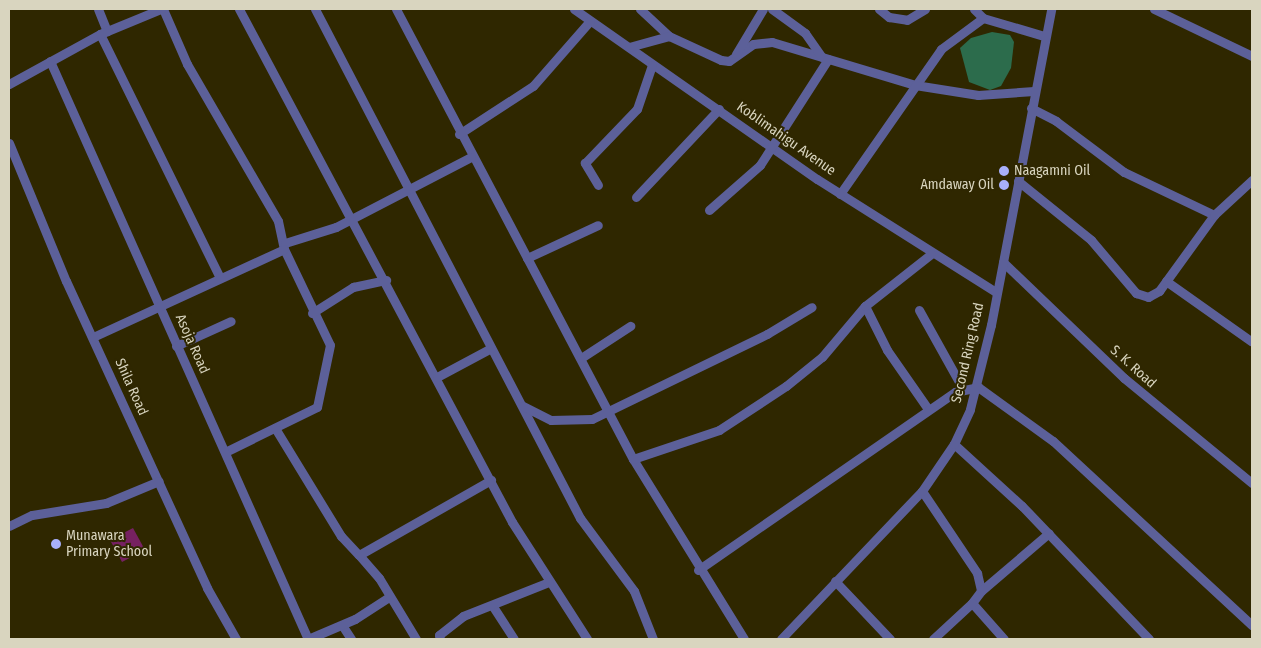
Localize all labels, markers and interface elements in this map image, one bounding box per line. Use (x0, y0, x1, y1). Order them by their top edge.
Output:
street label: Koblimahigu Avenue (733, 99, 839, 179)
place label: Naagamni Oil (1014, 163, 1090, 179)
marker: Naagamni Oil (998, 165, 1010, 177)
place label: Amdaway Oil (920, 177, 994, 193)
marker: Amdaway Oil (998, 179, 1010, 191)
street label: Second Ring Road (948, 301, 988, 405)
street label: Asoja Road (171, 312, 213, 376)
street label: S. K. Road (1107, 342, 1159, 392)
street label: Shila Road (111, 356, 151, 418)
place label: Munawara Primary School (66, 528, 152, 560)
marker: Munawara Primary School (50, 538, 62, 550)

